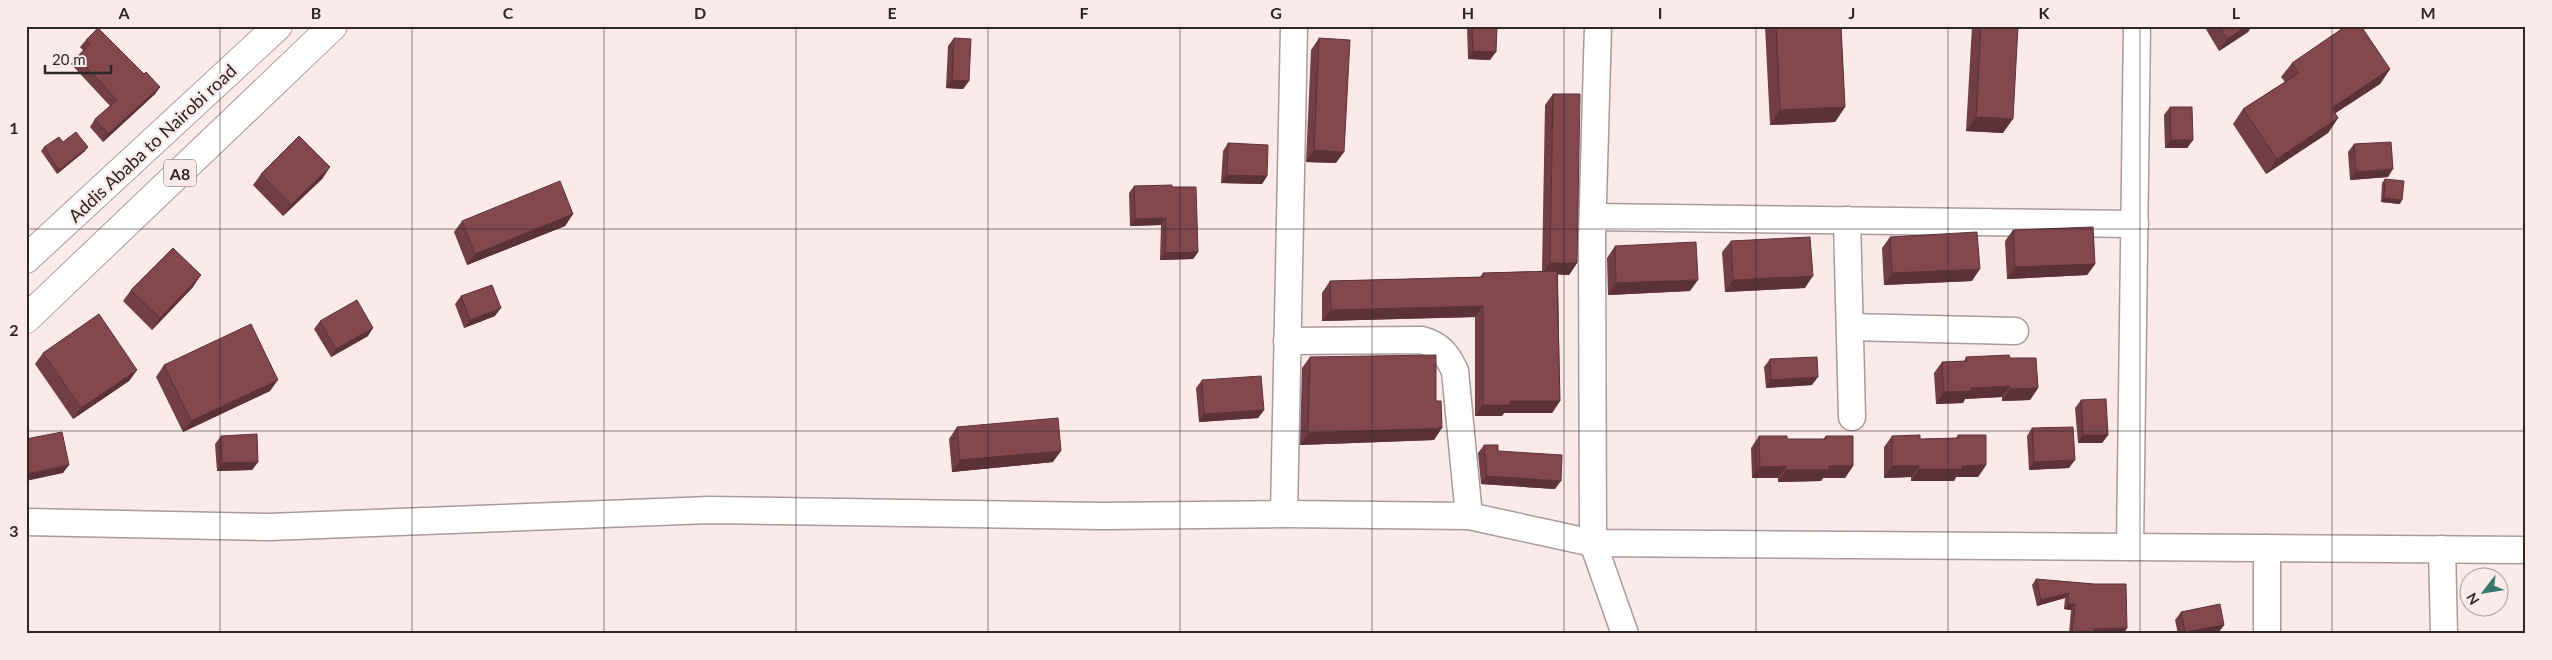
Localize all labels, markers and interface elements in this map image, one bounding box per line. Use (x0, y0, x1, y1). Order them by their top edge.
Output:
text: A (117, 3, 130, 22)
text: B (311, 3, 321, 22)
text: C (503, 3, 514, 22)
text: D (694, 3, 706, 22)
text: E (887, 3, 897, 22)
text: F (1079, 3, 1089, 22)
text: G (1270, 3, 1282, 22)
text: H (1462, 3, 1474, 22)
text: I (1658, 3, 1662, 22)
text: J (1849, 3, 1855, 22)
text: K (2039, 3, 2051, 22)
text: L (2232, 3, 2241, 22)
text: M (2420, 3, 2436, 22)
scale bar (45, 42, 111, 74)
text: 20 m (52, 50, 86, 68)
street label: Addis Ababa to Nairobi road (63, 59, 241, 227)
text: 1 (9, 118, 19, 137)
road number: A8 (164, 160, 196, 187)
text: 2 (9, 320, 19, 339)
text: 3 (9, 521, 19, 540)
north arrow (2460, 568, 2510, 618)
text: N (2462, 590, 2482, 608)

